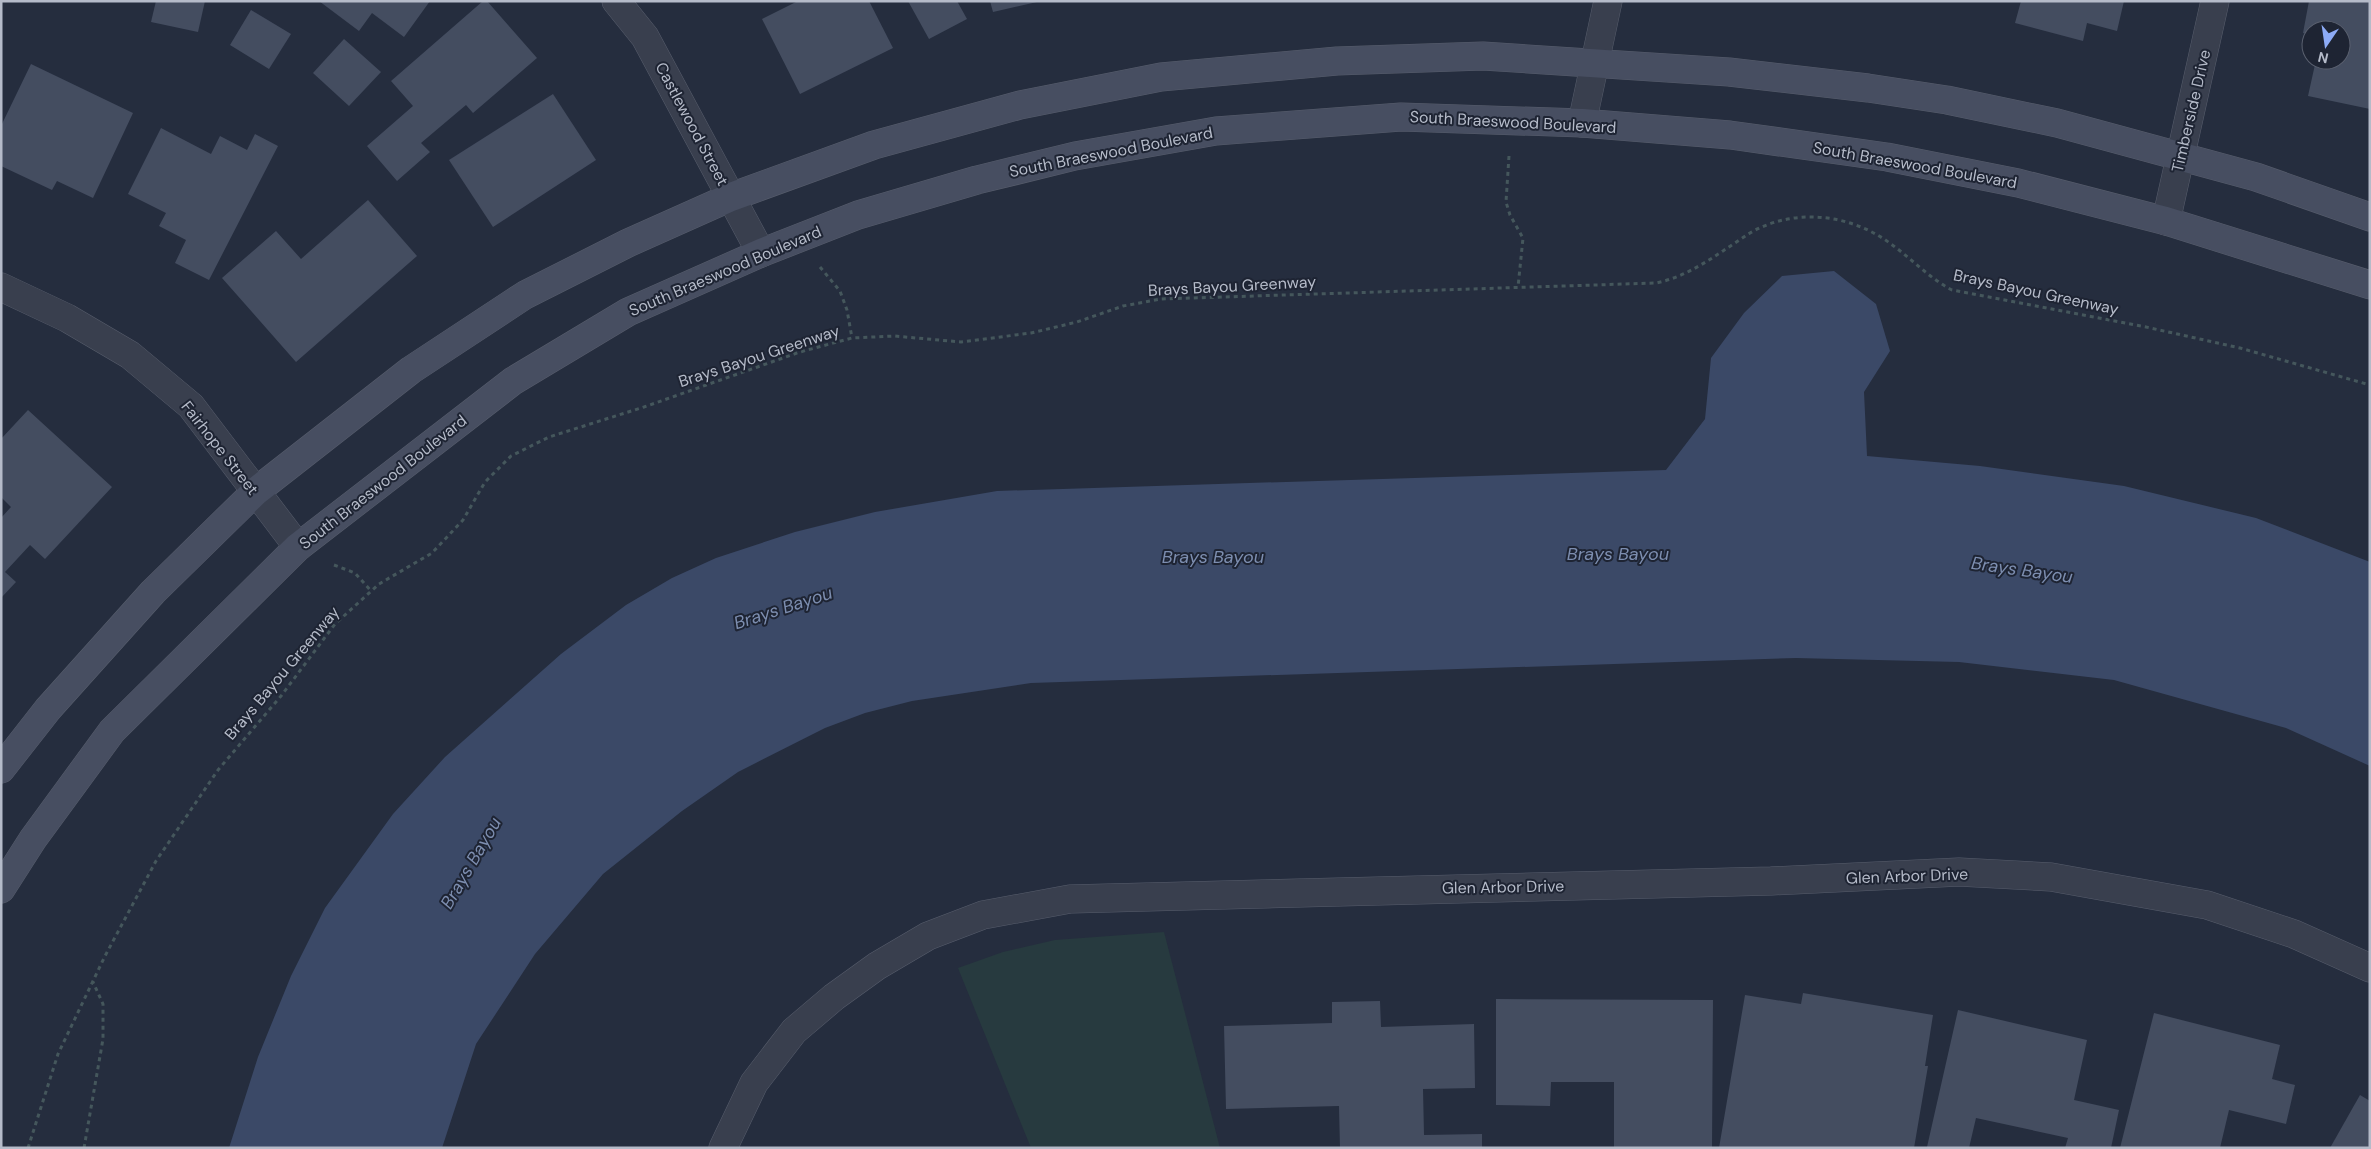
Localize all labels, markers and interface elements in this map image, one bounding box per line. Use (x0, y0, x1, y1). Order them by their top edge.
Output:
north arrow (2301, 20, 2351, 70)
street label: Timberside Drive (2167, 48, 2215, 174)
text: N (2316, 48, 2330, 68)
street label: Castlewood Street (651, 59, 733, 189)
street label: South Braeswood Boulevard (1409, 106, 1617, 138)
street label: South Braeswood Boulevard (1007, 122, 1215, 182)
street label: South Braeswood Boulevard (1811, 137, 2019, 193)
street label: South Braeswood Boulevard (626, 221, 824, 321)
street label: Brays Bayou Greenway (1951, 264, 2121, 320)
street label: Brays Bayou Greenway (1147, 271, 1317, 301)
street label: Brays Bayou Greenway (676, 320, 842, 392)
street label: Fairhope Street (177, 397, 263, 499)
street label: South Braeswood Boulevard (295, 410, 471, 554)
water label: Brays Bayou (1567, 542, 1669, 566)
water label: Brays Bayou (1162, 545, 1264, 569)
water label: Brays Bayou (1970, 551, 2074, 589)
water label: Brays Bayou (731, 581, 835, 635)
street label: Brays Bayou Greenway (220, 602, 344, 744)
water label: Brays Bayou (435, 813, 507, 913)
street label: Glen Arbor Drive (1845, 863, 1969, 889)
street label: Glen Arbor Drive (1442, 875, 1564, 899)

